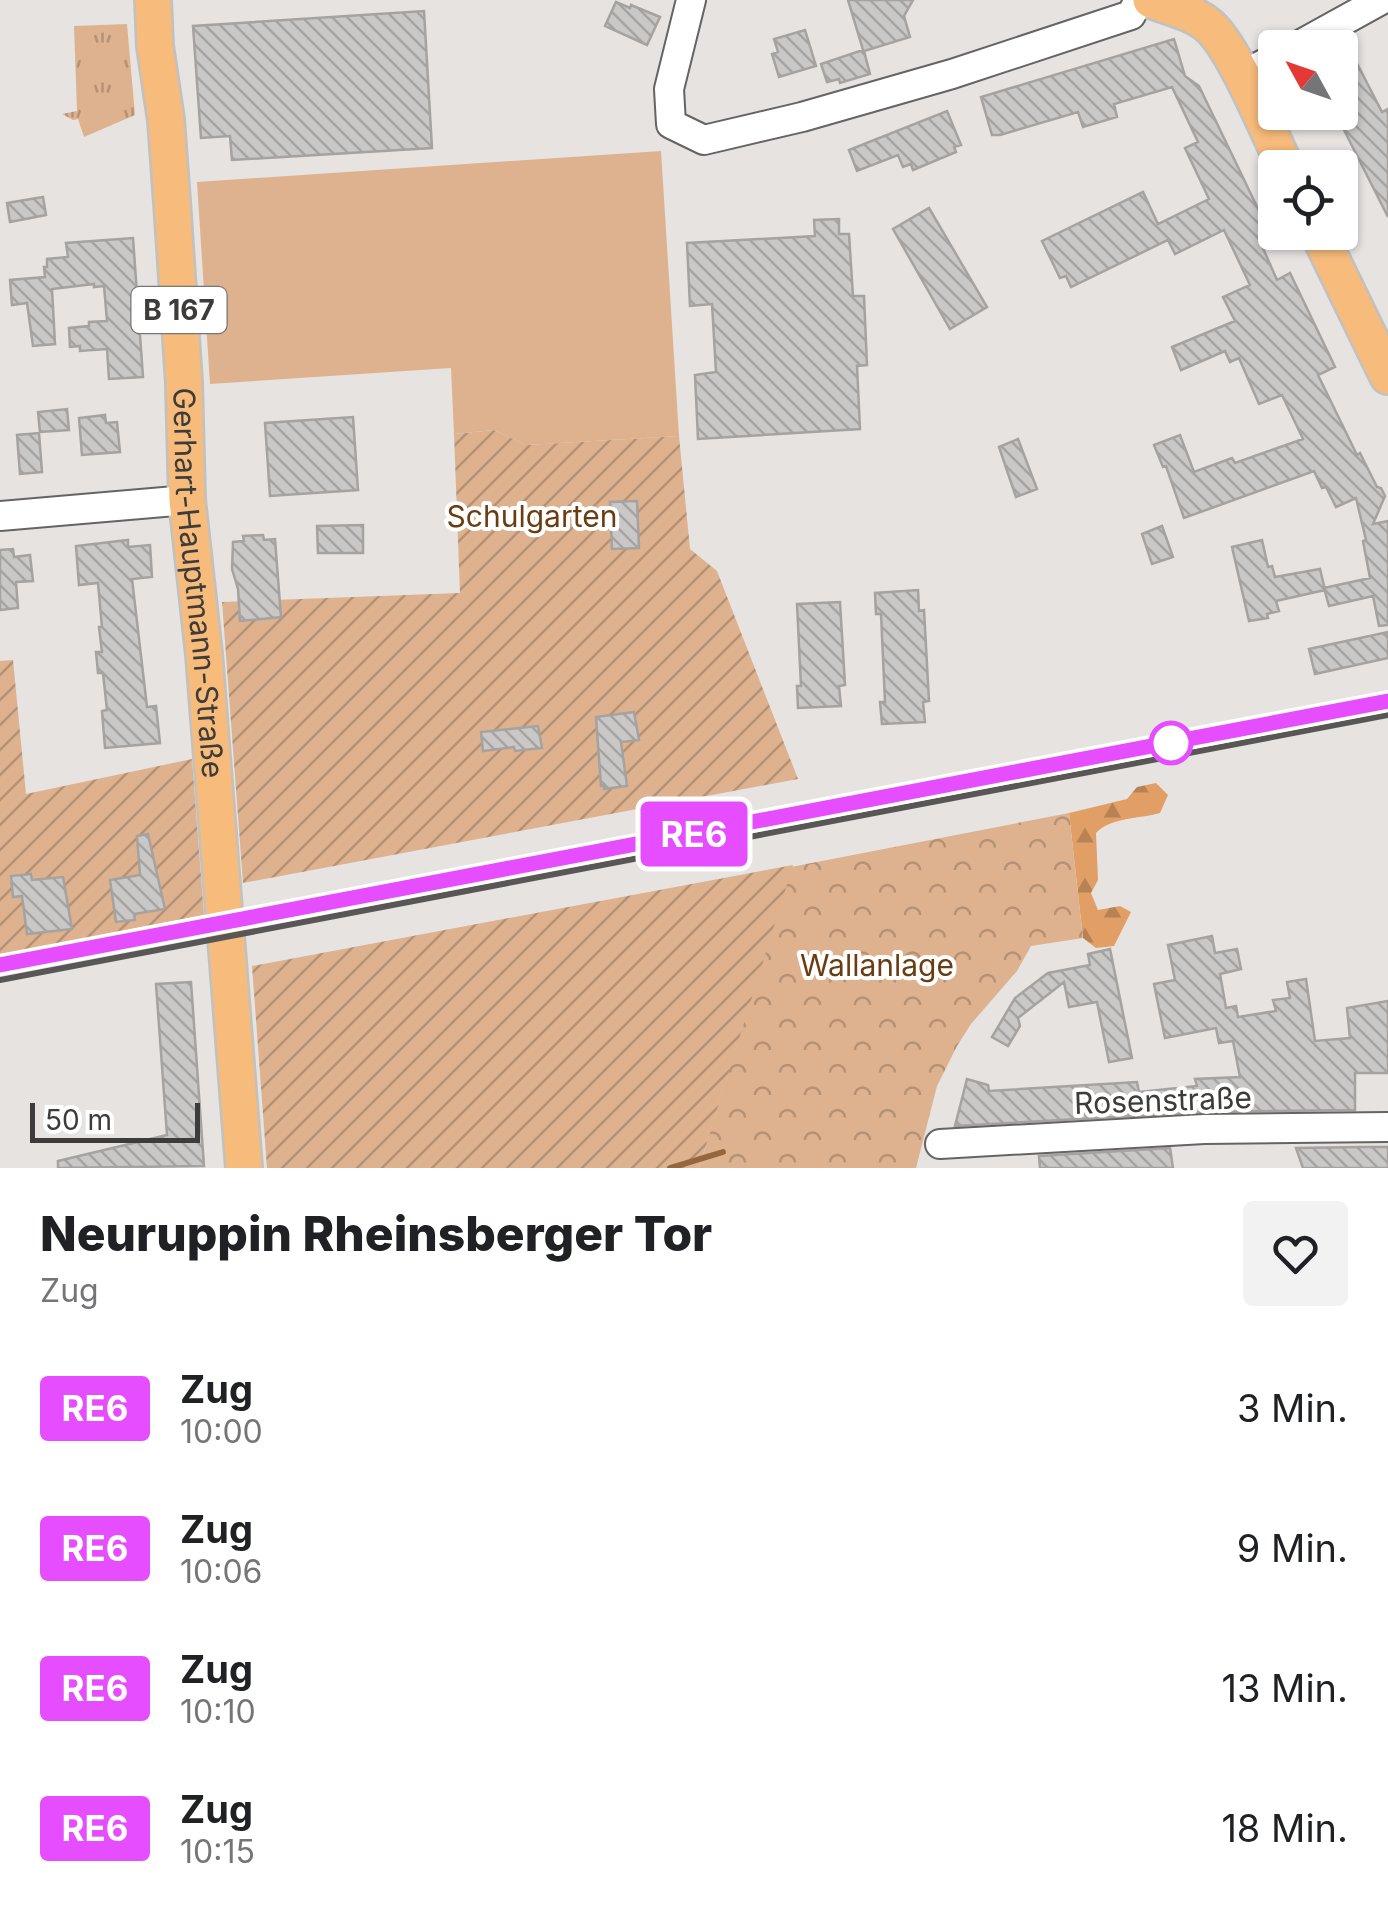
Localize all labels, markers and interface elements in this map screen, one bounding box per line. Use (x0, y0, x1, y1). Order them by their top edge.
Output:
north arrow (1258, 30, 1358, 130)
map controls (1258, 30, 1358, 250)
button: locate (1258, 150, 1358, 250)
road number: B 167 (132, 287, 226, 333)
street label: Gerhart-Hauptmann-Straße (166, 387, 232, 779)
park label: Schulgarten (447, 498, 617, 534)
unlabelled marker (1150, 722, 1192, 764)
line badge: RE6 (636, 802, 752, 866)
text: RE6 (661, 813, 727, 855)
park label: Wallanlage (800, 947, 954, 983)
street label: Rosenstraße (1074, 1079, 1252, 1121)
scale bar (30, 1098, 200, 1142)
text: 50 m (45, 1103, 112, 1137)
button: heart (1243, 1201, 1348, 1306)
text: Neuruppin Rheinsberger Tor (40, 1204, 712, 1263)
text: Zug (40, 1271, 99, 1310)
text: Zug (180, 1366, 253, 1412)
text: 3 Min. (1237, 1385, 1348, 1431)
text: RE6 (62, 1387, 128, 1429)
text: 10:00 (180, 1412, 263, 1451)
text: Zug (180, 1506, 253, 1552)
text: 9 Min. (1237, 1525, 1348, 1571)
text: RE6 (62, 1527, 128, 1569)
text: 10:06 (180, 1552, 262, 1591)
text: Zug (180, 1646, 253, 1692)
text: 13 Min. (1221, 1665, 1348, 1711)
text: RE6 (62, 1667, 128, 1709)
text: 10:10 (180, 1692, 256, 1731)
text: Zug (180, 1786, 253, 1832)
text: 18 Min. (1221, 1805, 1348, 1851)
text: RE6 (62, 1807, 128, 1849)
text: 10:15 (180, 1832, 255, 1871)

